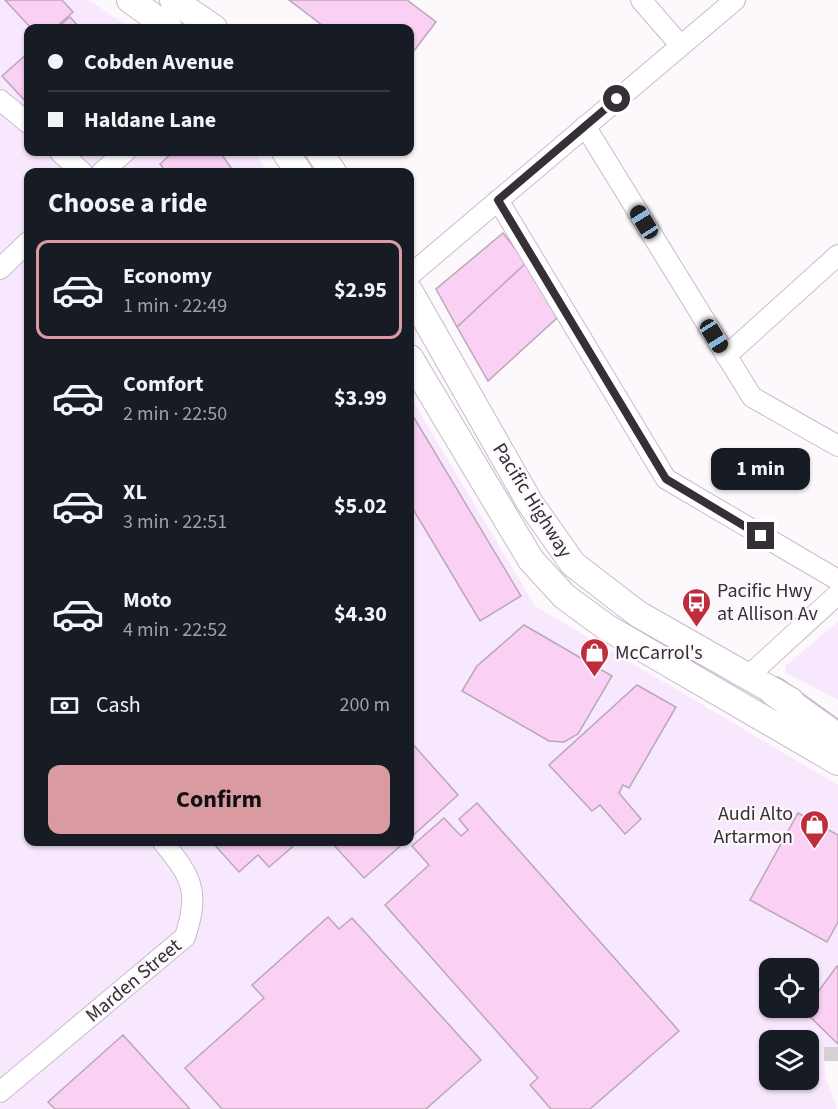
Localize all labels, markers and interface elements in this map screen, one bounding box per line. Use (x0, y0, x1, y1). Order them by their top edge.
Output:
text: Cobden Avenue (84, 46, 234, 78)
route start (603, 85, 630, 112)
text: Haldane Lane (84, 104, 216, 136)
text: Choose a ride (48, 184, 208, 223)
car (627, 202, 661, 242)
text: Economy (123, 260, 212, 292)
icon: car (51, 263, 105, 317)
text: $2.95 (334, 274, 387, 306)
text: 1 min · 22:49 (123, 292, 227, 320)
car (697, 316, 731, 356)
text: Comfort (123, 368, 204, 400)
icon: car (51, 371, 105, 425)
text: $3.99 (334, 382, 387, 414)
text: 2 min · 22:50 (123, 400, 227, 428)
street label: Pacific Highway (486, 438, 579, 564)
callout: 1 min (712, 449, 810, 491)
text: 1 min (736, 455, 785, 483)
text: XL (123, 476, 147, 508)
icon: car (51, 479, 105, 533)
text: $5.02 (334, 490, 387, 522)
text: 3 min · 22:51 (123, 508, 227, 536)
route end (747, 522, 774, 549)
place label: Pacific Hwy at Allison Av (717, 577, 818, 628)
text: Moto (123, 584, 172, 616)
bus stop icon: Pacific Hwy at Allison Av (680, 586, 712, 628)
icon: car (51, 587, 105, 641)
text: $4.30 (334, 598, 387, 630)
text: 4 min · 22:52 (123, 616, 227, 644)
shop icon: McCarrol's (578, 636, 610, 678)
place label: McCarrol's (615, 639, 703, 667)
icon: cash (48, 689, 81, 722)
text: Cash (96, 689, 141, 721)
text: 200 m (340, 691, 390, 719)
button: Confirm (48, 765, 390, 834)
place label: Audi Alto Artarmon (713, 800, 793, 851)
shop icon: Audi Alto Artarmon (798, 808, 830, 850)
street label: Marden Street (80, 932, 188, 1029)
map controls (759, 958, 819, 1090)
button: locate (759, 958, 819, 1018)
button: layers (759, 1030, 819, 1090)

